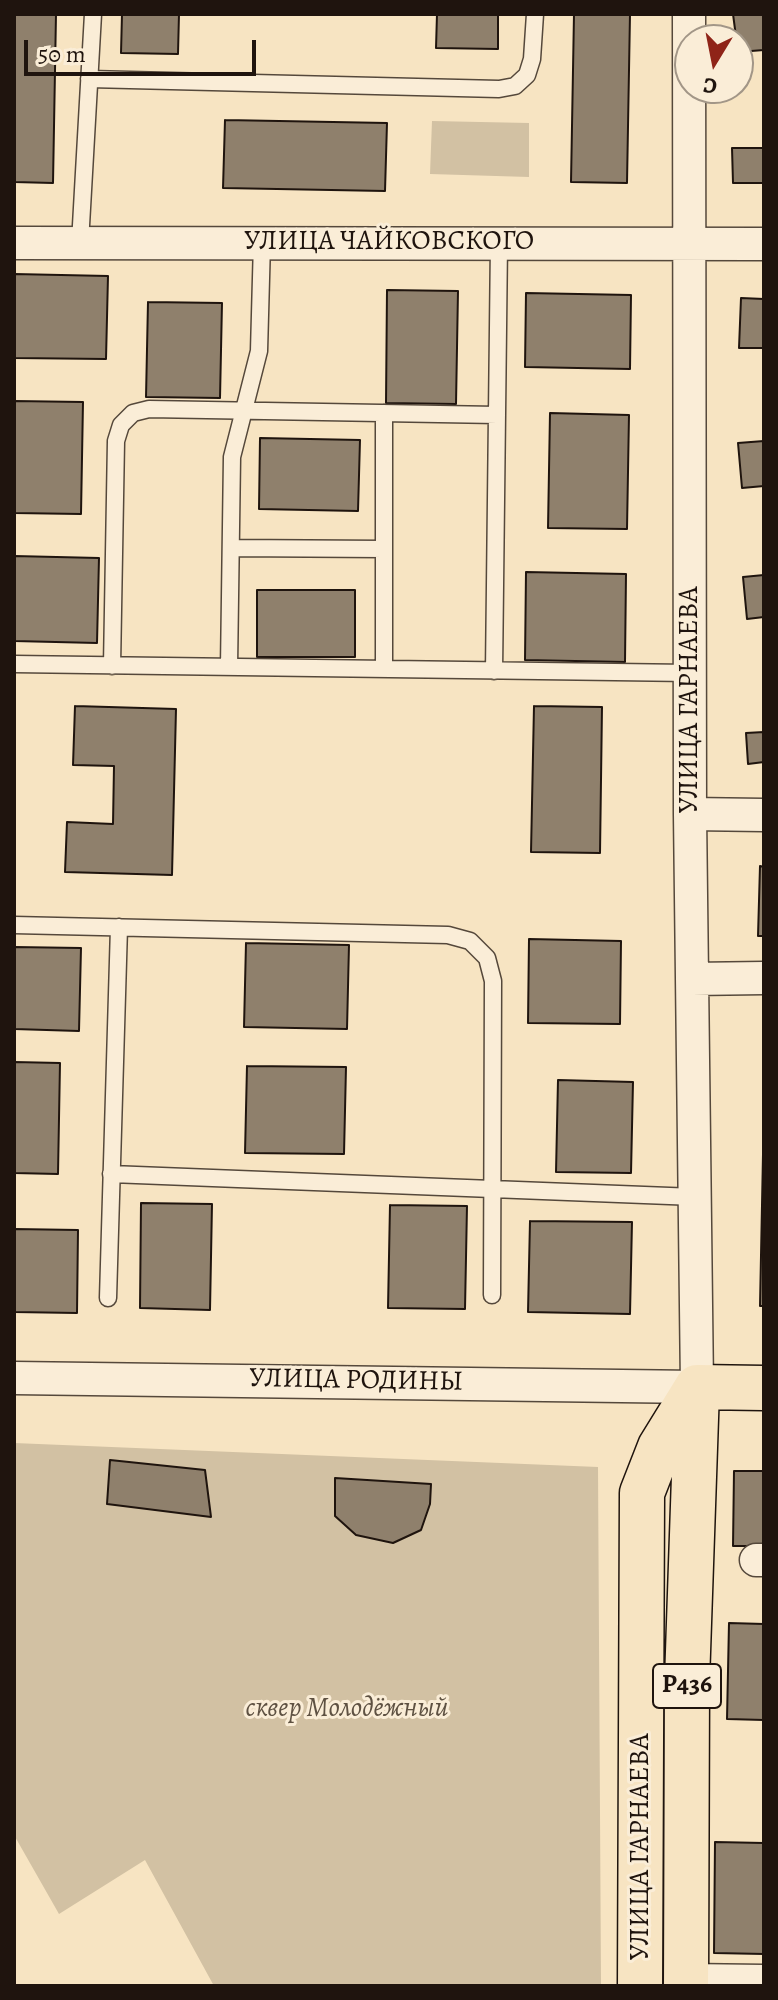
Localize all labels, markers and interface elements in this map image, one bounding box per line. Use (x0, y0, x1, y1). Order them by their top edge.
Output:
scale bar (28, 24, 260, 74)
north arrow (674, 24, 754, 104)
text: 50 m (38, 38, 86, 70)
text: С (701, 70, 719, 102)
street label: УЛИЦА ЧАЙКОВСКОГО (244, 225, 534, 259)
street label: УЛИЦА ГАРНАЕВА (673, 586, 707, 814)
street label: УЛИЦА РОДИНЫ (249, 1362, 463, 1400)
road number: P436 (653, 1664, 721, 1708)
park label: сквер Молодёжный (246, 1692, 448, 1726)
street label: УЛИЦА ГАРНАЕВА (624, 1733, 658, 1961)

